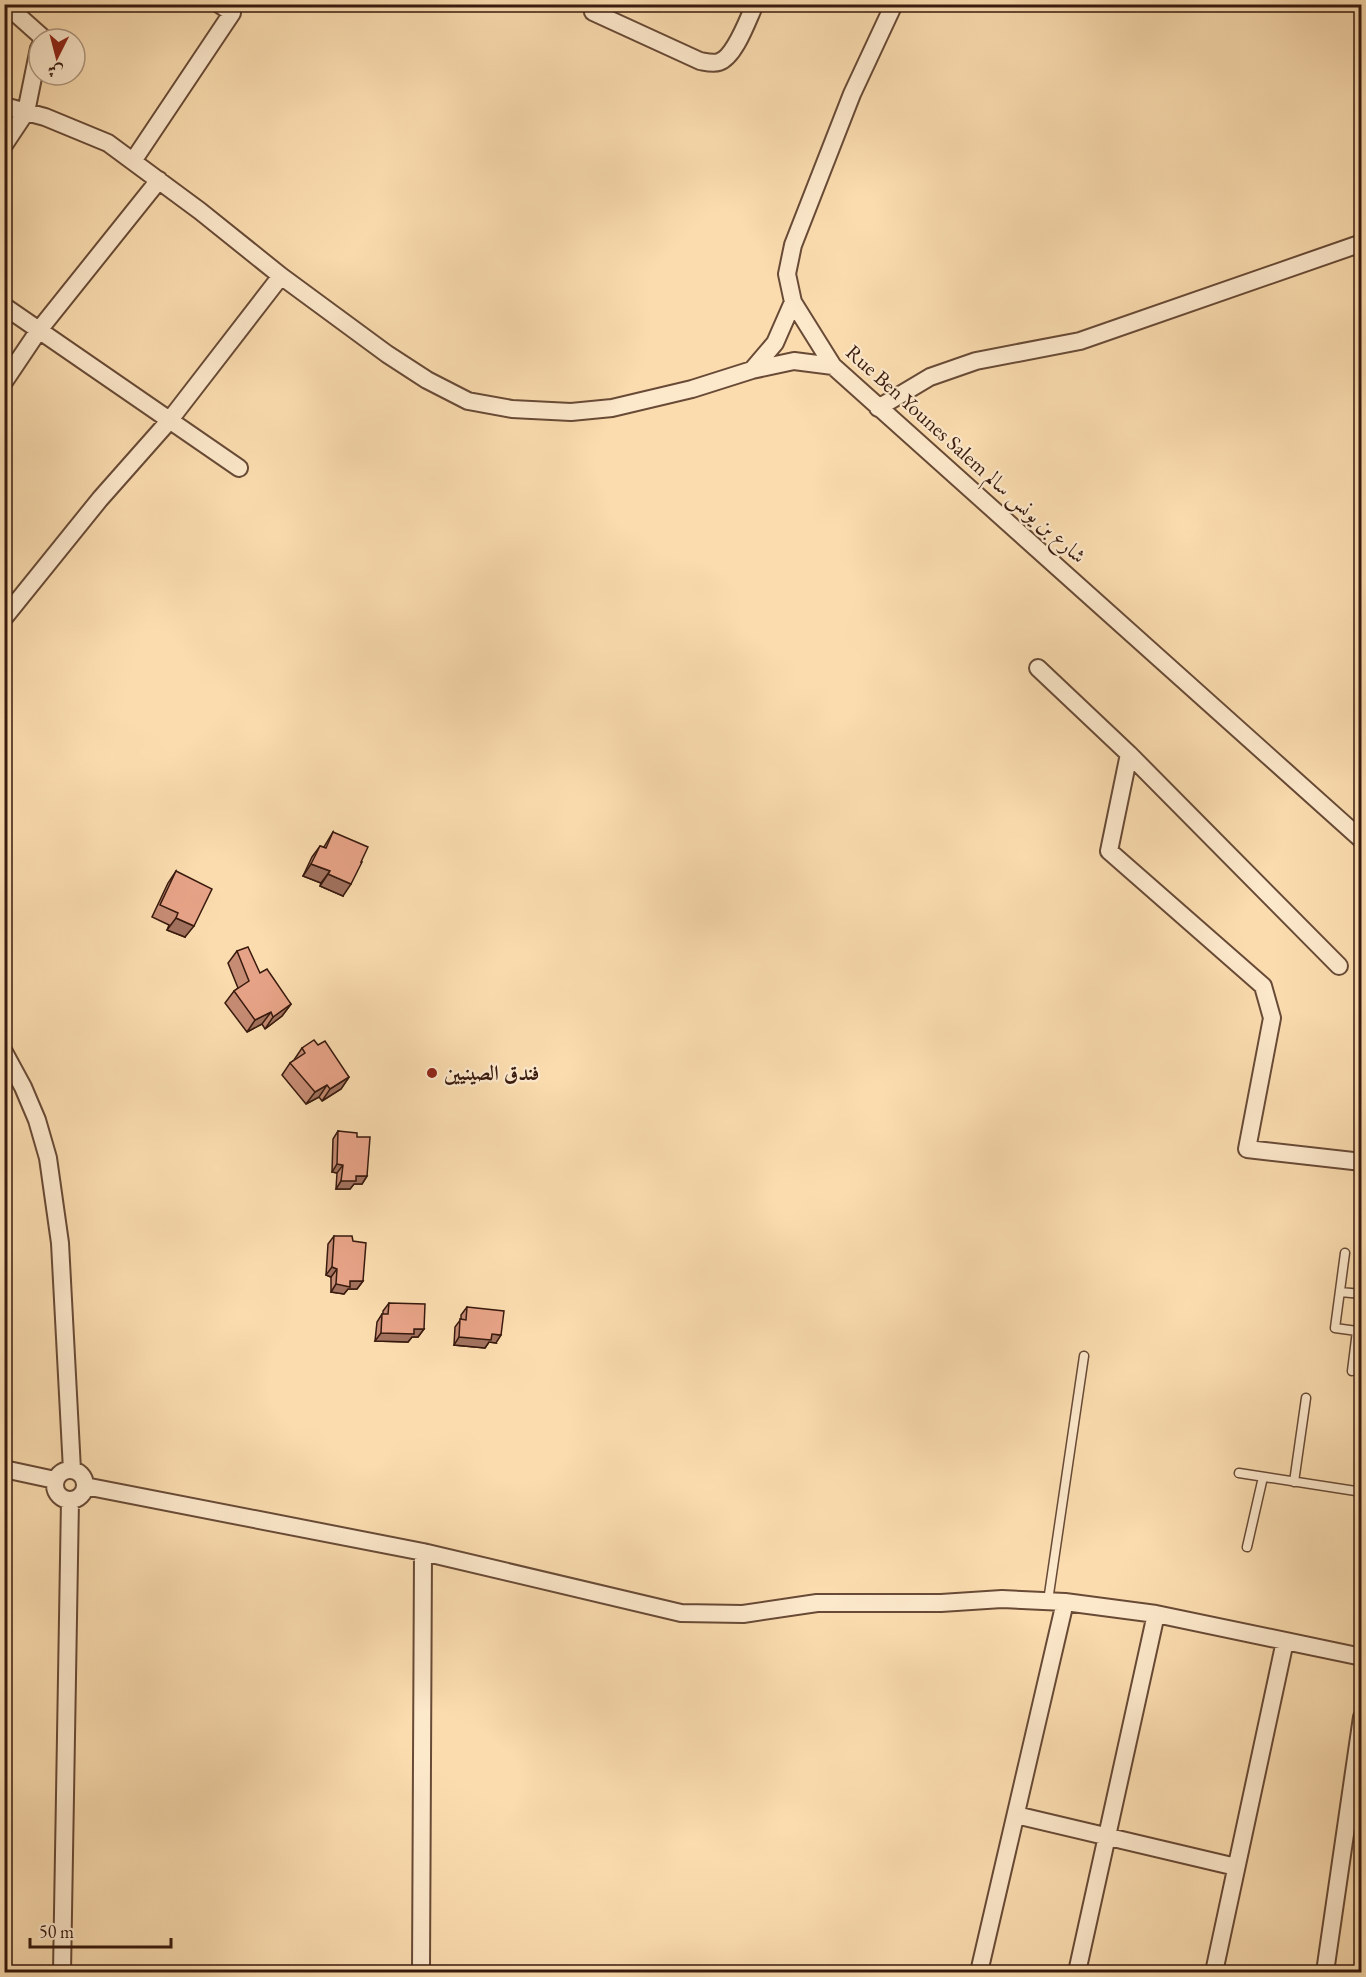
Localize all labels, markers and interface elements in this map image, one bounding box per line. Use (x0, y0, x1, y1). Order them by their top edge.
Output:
north arrow (27, 27, 87, 87)
text: ش (46, 60, 64, 83)
street label: Rue Ben Younes Salem شارع بن يونس سالم (837, 338, 1092, 573)
place label: فندق الصينيين (444, 1059, 539, 1086)
marker: فندق الصينيين (425, 1066, 439, 1080)
scale bar (30, 1911, 171, 1949)
text: 50 m (39, 1920, 74, 1943)

